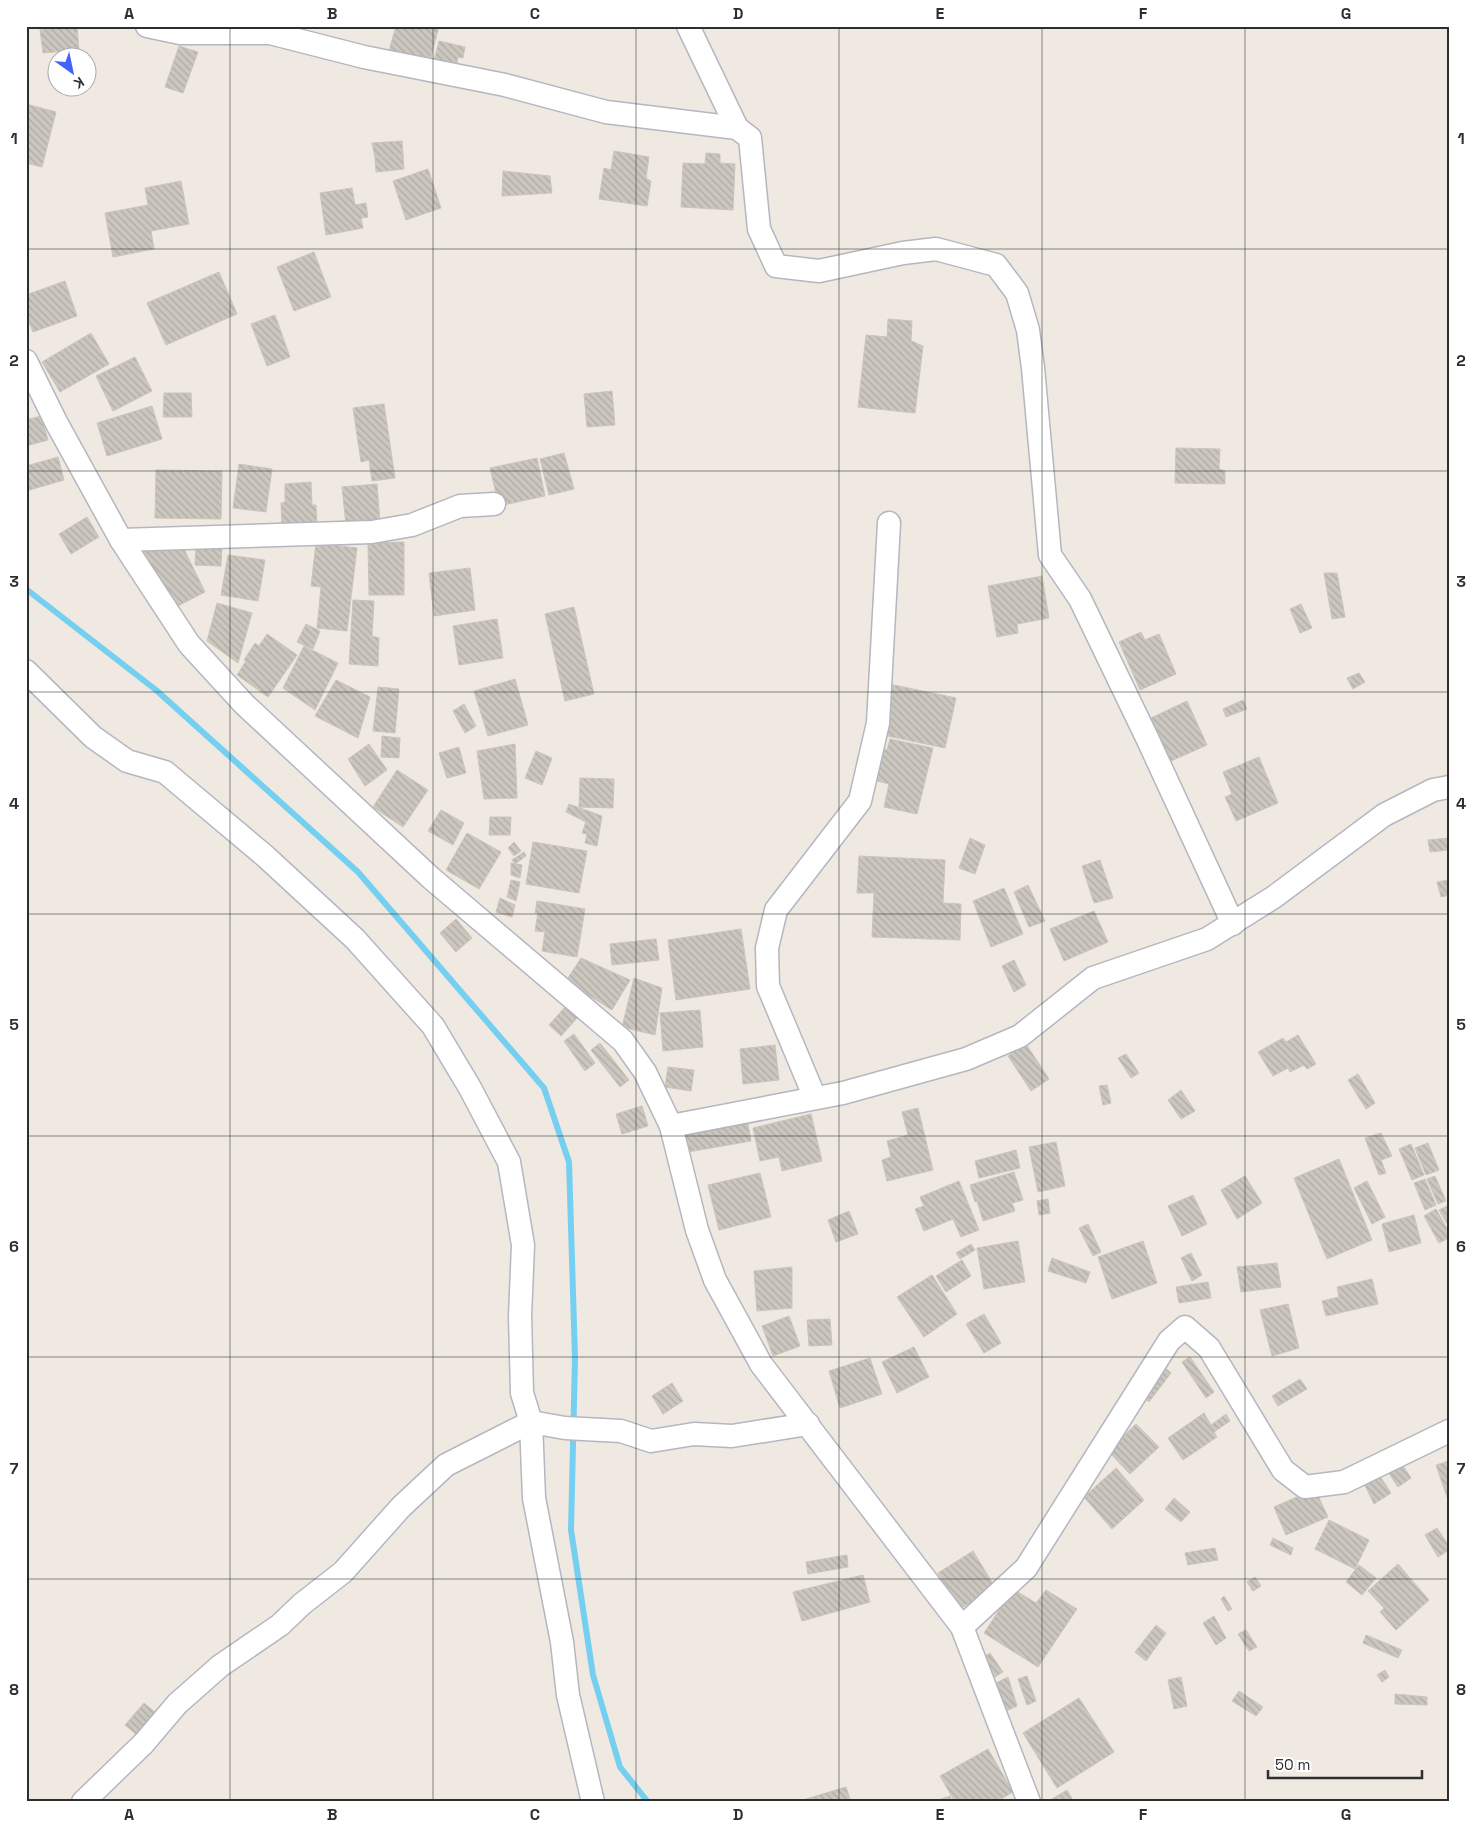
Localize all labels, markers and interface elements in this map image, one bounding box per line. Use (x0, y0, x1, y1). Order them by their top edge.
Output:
text: A (124, 3, 134, 24)
text: B (327, 3, 337, 24)
text: C (530, 3, 540, 24)
text: D (733, 3, 743, 24)
text: E (936, 3, 945, 24)
text: F (1139, 3, 1148, 24)
text: G (1341, 3, 1351, 24)
north arrow (48, 48, 98, 98)
text: K (70, 73, 88, 93)
text: 1 (10, 128, 18, 149)
text: 1 (1457, 128, 1465, 149)
text: 2 (9, 350, 19, 371)
text: 2 (1456, 350, 1466, 371)
text: 3 (9, 571, 19, 592)
text: 3 (1456, 571, 1466, 592)
text: 4 (9, 793, 19, 814)
text: 4 (1456, 793, 1466, 814)
text: 5 (9, 1014, 19, 1035)
text: 5 (1456, 1014, 1466, 1035)
text: 6 (9, 1236, 19, 1257)
text: 6 (1456, 1236, 1466, 1257)
text: 7 (10, 1458, 19, 1479)
text: 7 (1457, 1458, 1466, 1479)
text: 8 (9, 1679, 19, 1700)
text: 8 (1456, 1679, 1466, 1700)
scale bar (1268, 1748, 1421, 1780)
text: 50 m (1275, 1755, 1310, 1774)
text: A (124, 1804, 134, 1825)
text: B (327, 1804, 337, 1825)
text: C (530, 1804, 540, 1825)
text: D (733, 1804, 743, 1825)
text: E (936, 1804, 945, 1825)
text: F (1139, 1804, 1148, 1825)
text: G (1341, 1804, 1351, 1825)

